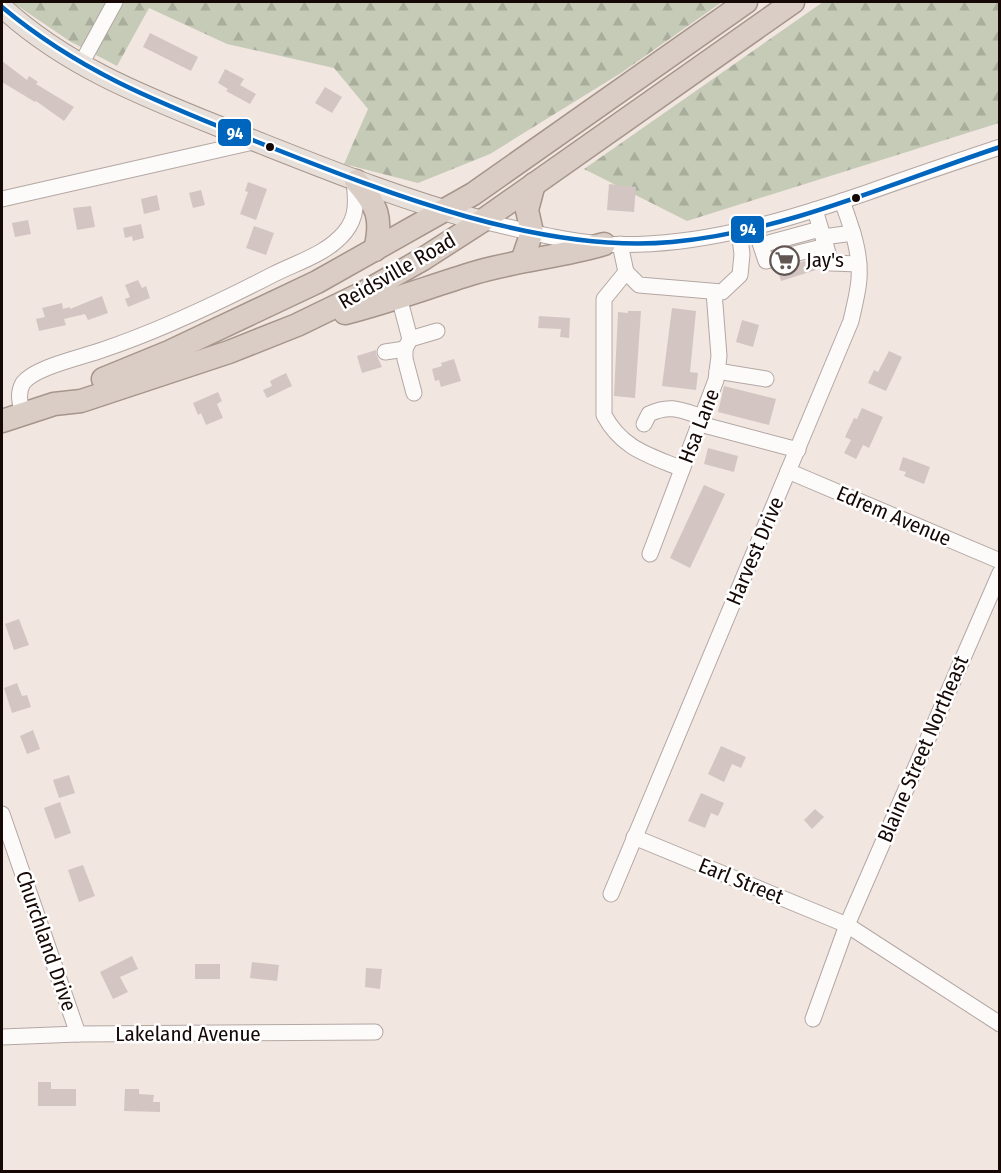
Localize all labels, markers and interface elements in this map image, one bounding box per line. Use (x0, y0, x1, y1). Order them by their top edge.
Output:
line badge: 94 (217, 118, 252, 147)
text: 94 (227, 124, 243, 143)
unlabelled marker (264, 141, 276, 153)
unlabelled marker (850, 192, 862, 204)
line badge: 94 (730, 215, 765, 244)
text: 94 (740, 220, 756, 239)
street label: Reidsville Road (334, 227, 460, 315)
supermarket icon: Jay's (769, 244, 801, 276)
place label: Jay's (806, 247, 844, 273)
street label: Hsa Lane (673, 385, 725, 467)
street label: Edrem Avenue (833, 480, 955, 552)
street label: Harvest Drive (721, 493, 789, 609)
street label: Blaine Street Northeast (872, 651, 974, 846)
street label: Earl Street (695, 852, 787, 910)
street label: Churchland Drive (10, 867, 82, 1015)
street label: Lakeland Avenue (115, 1021, 261, 1047)

